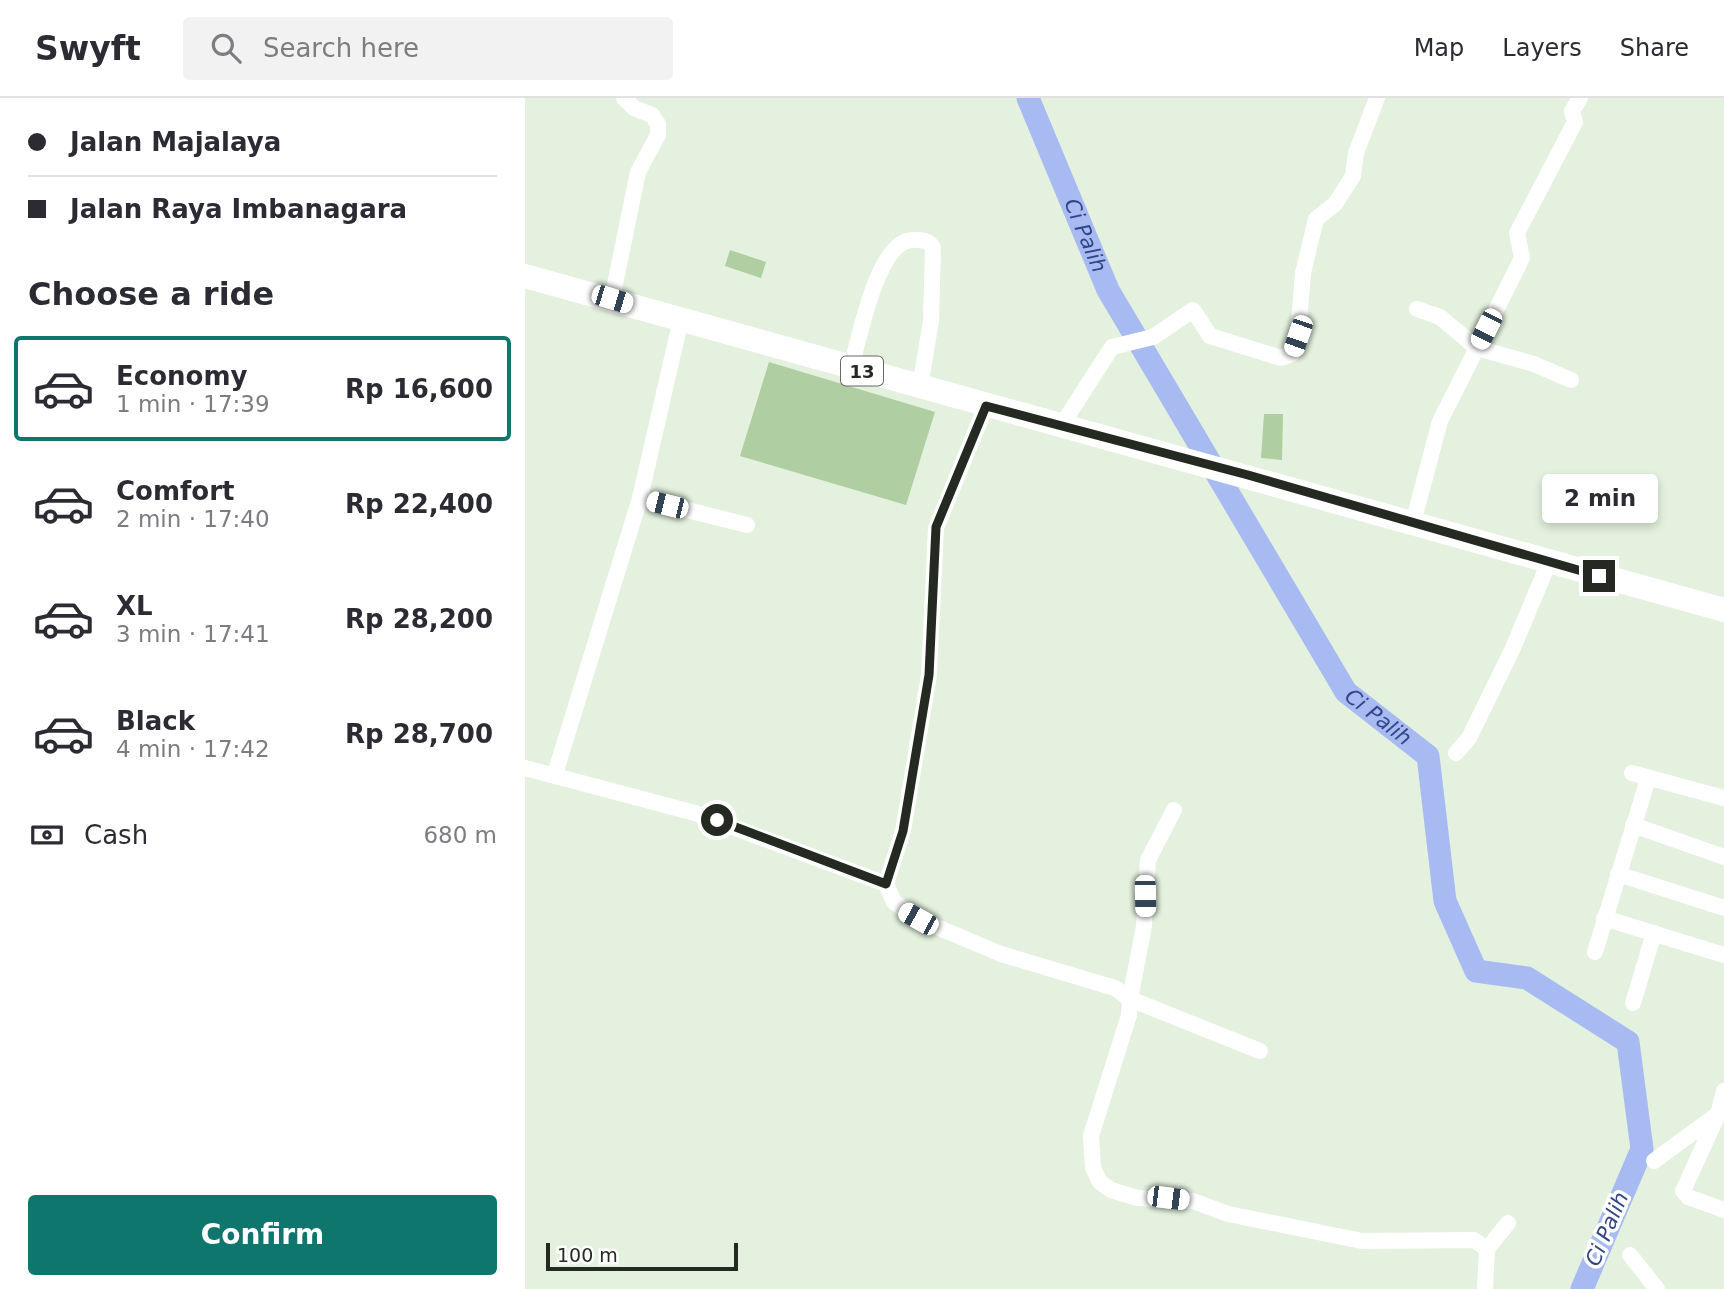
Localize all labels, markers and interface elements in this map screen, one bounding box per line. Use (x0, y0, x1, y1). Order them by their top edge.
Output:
search box (183, 17, 673, 80)
text: Swyft (35, 29, 141, 68)
icon: search (207, 29, 245, 67)
text: Search here (263, 33, 419, 63)
text: Map (1414, 34, 1464, 62)
text: Layers (1502, 34, 1582, 62)
text: Share (1620, 34, 1689, 62)
text: Jalan Majalaya (70, 127, 281, 157)
text: Jalan Raya Imbanagara (70, 194, 407, 224)
water label: Ci Palih (1059, 195, 1111, 276)
text: Choose a ride (28, 275, 274, 313)
car (589, 283, 636, 315)
car (1468, 306, 1505, 352)
car (1282, 313, 1315, 359)
road number: 13 (841, 356, 883, 386)
icon: car (32, 357, 95, 420)
text: Economy (116, 361, 247, 391)
text: Rp 16,600 (345, 374, 493, 404)
text: 1 min · 17:39 (116, 391, 270, 417)
icon: car (32, 472, 95, 535)
callout: 2 min (1541, 475, 1657, 524)
text: Comfort (116, 476, 234, 506)
text: 2 min (1564, 485, 1636, 511)
text: Rp 22,400 (345, 489, 493, 519)
car (645, 490, 690, 520)
text: 2 min · 17:40 (116, 506, 270, 532)
route end (1583, 560, 1615, 592)
icon: car (32, 587, 95, 650)
text: XL (116, 591, 153, 621)
text: Rp 28,200 (345, 604, 493, 634)
text: 3 min · 17:41 (116, 621, 270, 647)
water label: Ci Palih (1340, 684, 1416, 750)
icon: car (32, 702, 95, 765)
text: Black (116, 706, 195, 736)
text: Rp 28,700 (345, 719, 493, 749)
text: 4 min · 17:42 (116, 736, 270, 762)
route start (701, 804, 733, 836)
icon: cash (28, 816, 66, 854)
text: Cash (84, 820, 148, 850)
text: 680 m (423, 822, 497, 848)
car (1135, 875, 1156, 917)
car (895, 900, 942, 938)
car (1146, 1185, 1191, 1211)
water label: Ci Palih (1581, 1189, 1633, 1269)
button: Confirm (28, 1195, 497, 1275)
scale bar (546, 1240, 739, 1272)
text: 100 m (557, 1244, 618, 1266)

